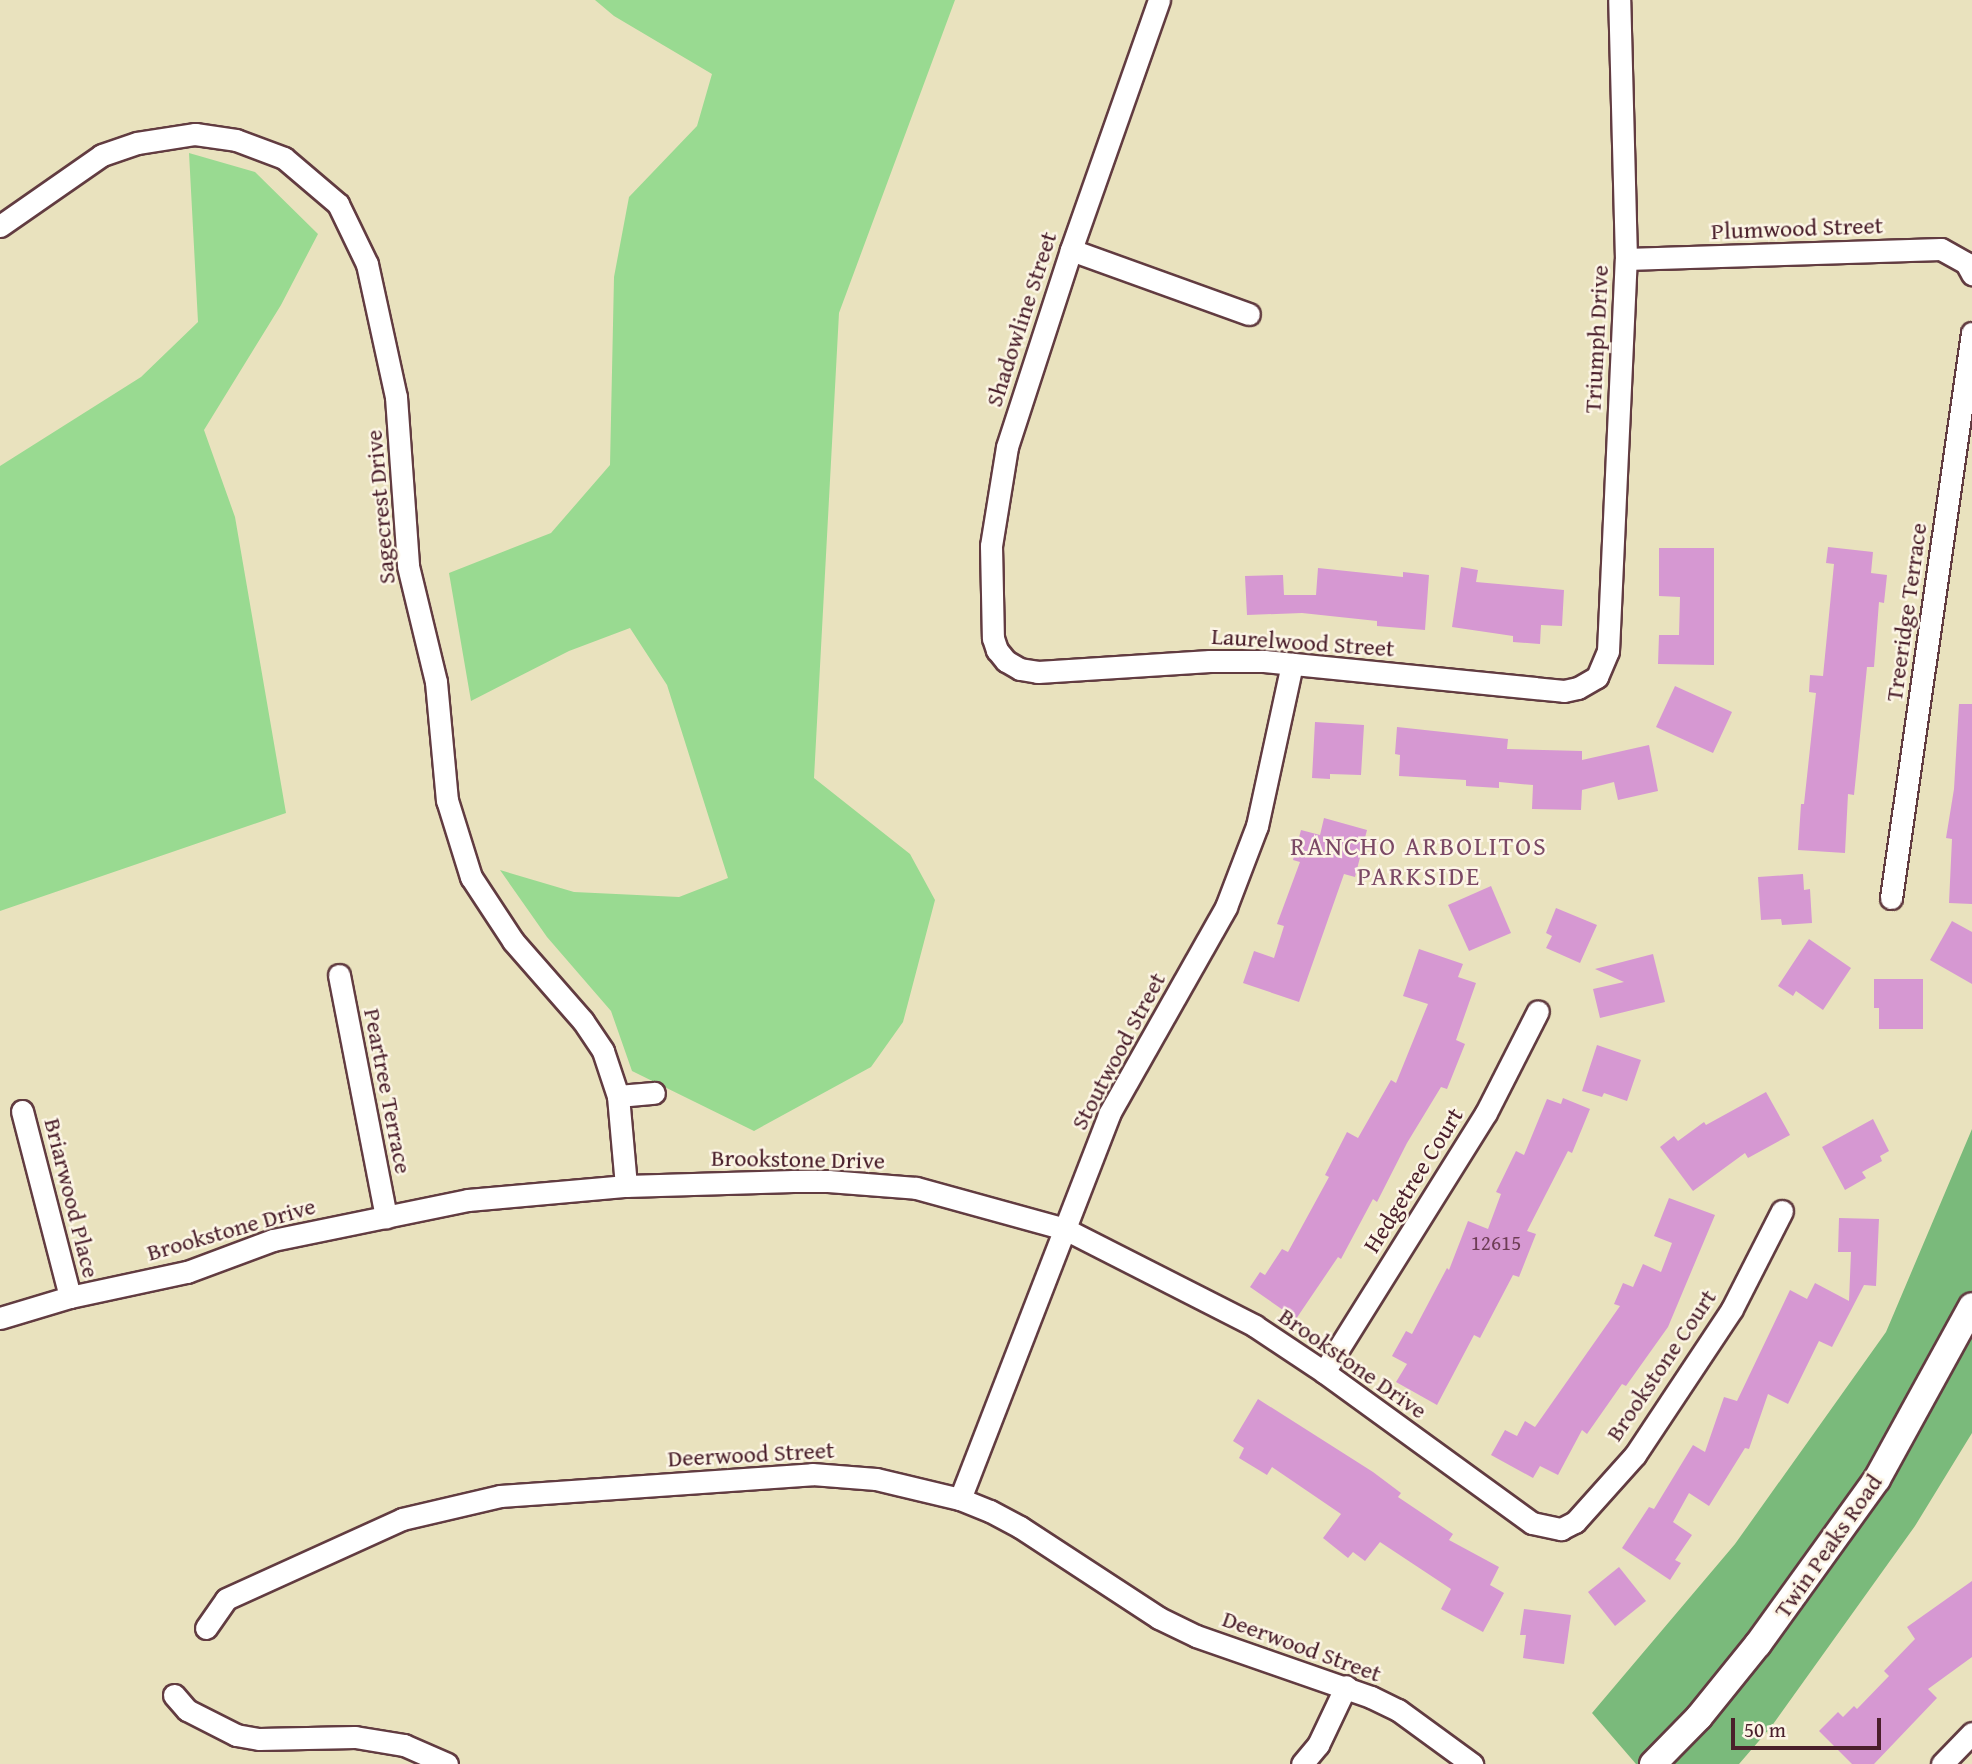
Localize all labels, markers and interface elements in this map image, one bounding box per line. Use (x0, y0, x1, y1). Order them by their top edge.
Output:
street label: Plumwood Street (1710, 211, 1884, 245)
street label: Shadowline Street (979, 228, 1063, 410)
street label: Triumph Drive (1578, 264, 1614, 414)
street label: Sagecrest Drive (359, 429, 401, 585)
street label: Treeridge Terrace (1879, 521, 1933, 703)
street label: Laurelwood Street (1210, 621, 1396, 663)
district label: RANCHO ARBOLITOS PARKSIDE (1292, 830, 1546, 892)
street label: Stoutwood Street (1064, 967, 1172, 1135)
street label: Peartree Terrace (358, 1006, 418, 1176)
street label: Hedgetree Court (1357, 1102, 1469, 1258)
street label: Briarwood Place (38, 1115, 106, 1281)
street label: Brookstone Drive (711, 1143, 885, 1175)
street label: Brookstone Drive (143, 1191, 319, 1267)
house number: 12615 (1471, 1230, 1521, 1256)
street label: Brookstone Court (1600, 1284, 1722, 1446)
street label: Brookstone Drive (1274, 1301, 1432, 1425)
street label: Deerwood Street (667, 1435, 835, 1473)
street label: Twin Peaks Road (1768, 1469, 1888, 1623)
street label: Deerwood Street (1219, 1604, 1385, 1688)
scale bar (1734, 1704, 1884, 1748)
text: 50 m (1744, 1714, 1786, 1745)

